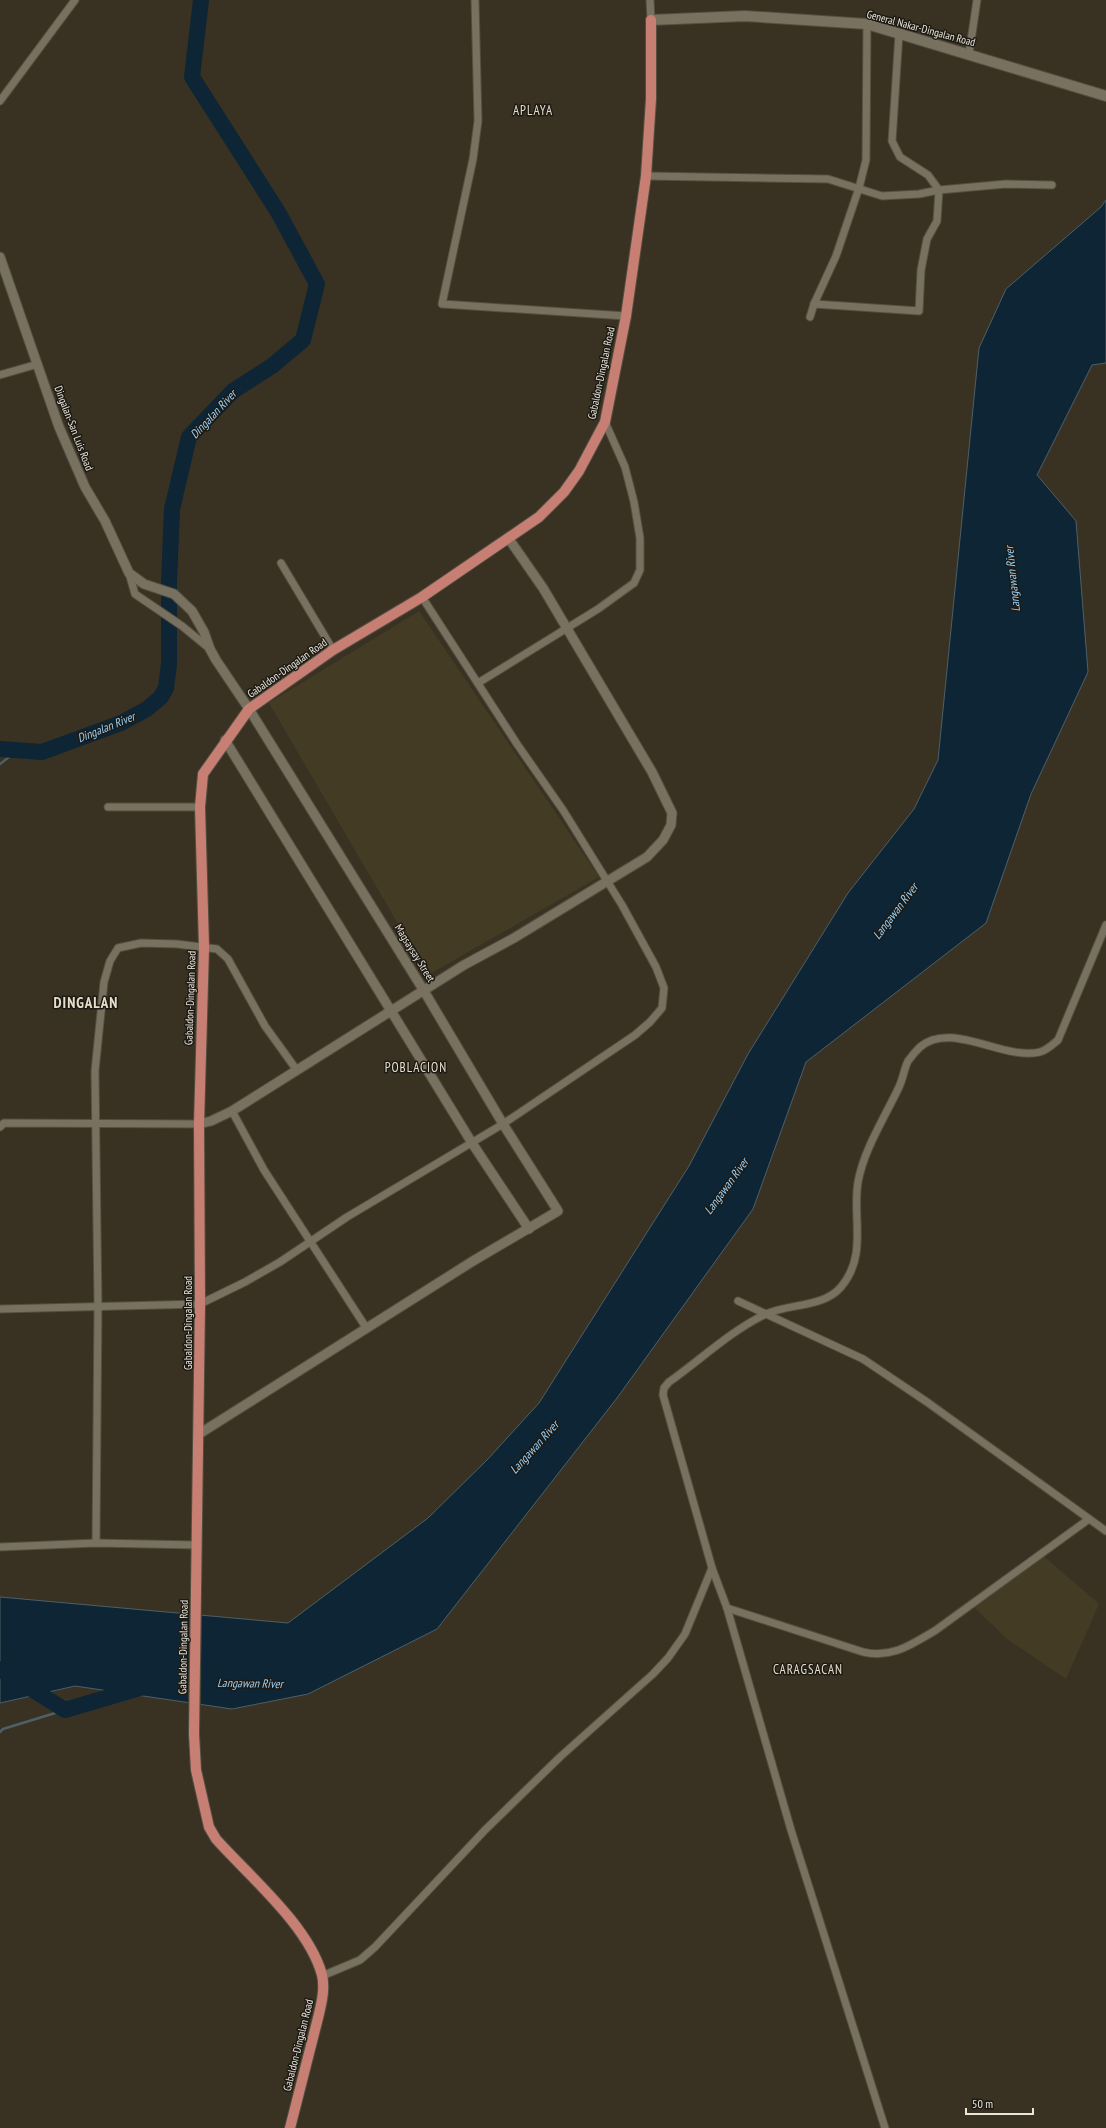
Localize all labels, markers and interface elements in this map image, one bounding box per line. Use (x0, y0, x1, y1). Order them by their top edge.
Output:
street label: General Nakar-Dingalan Road (865, 7, 977, 49)
district label: APLAYA (513, 102, 553, 119)
street label: Gabaldon-Dingalan Road (584, 325, 618, 420)
street label: Dingalan-San Luis Road (51, 384, 97, 473)
water label: Dingalan River (187, 385, 240, 441)
water label: Langawan River (1001, 544, 1023, 613)
street label: Gabaldon-Dingalan Road (244, 635, 330, 701)
water label: Dingalan River (75, 708, 139, 745)
water label: Langawan River (869, 879, 922, 942)
street label: Magsaysay Street (392, 922, 438, 984)
street label: Gabaldon-Dingalan Road (181, 950, 199, 1045)
district label: DINGALAN (54, 993, 118, 1012)
district label: POBLACION (385, 1059, 447, 1076)
water label: Langawan River (701, 1154, 752, 1217)
street label: Gabaldon-Dingalan Road (181, 1276, 195, 1370)
water label: Langawan River (506, 1416, 563, 1476)
street label: Gabaldon-Dingalan Road (175, 1600, 191, 1694)
district label: CARAGSACAN (773, 1661, 843, 1678)
water label: Langawan River (217, 1675, 285, 1691)
street label: Gabaldon-Dingalan Road (280, 1997, 316, 2092)
scale bar (966, 2090, 1033, 2116)
text: 50 m (972, 2096, 993, 2111)

